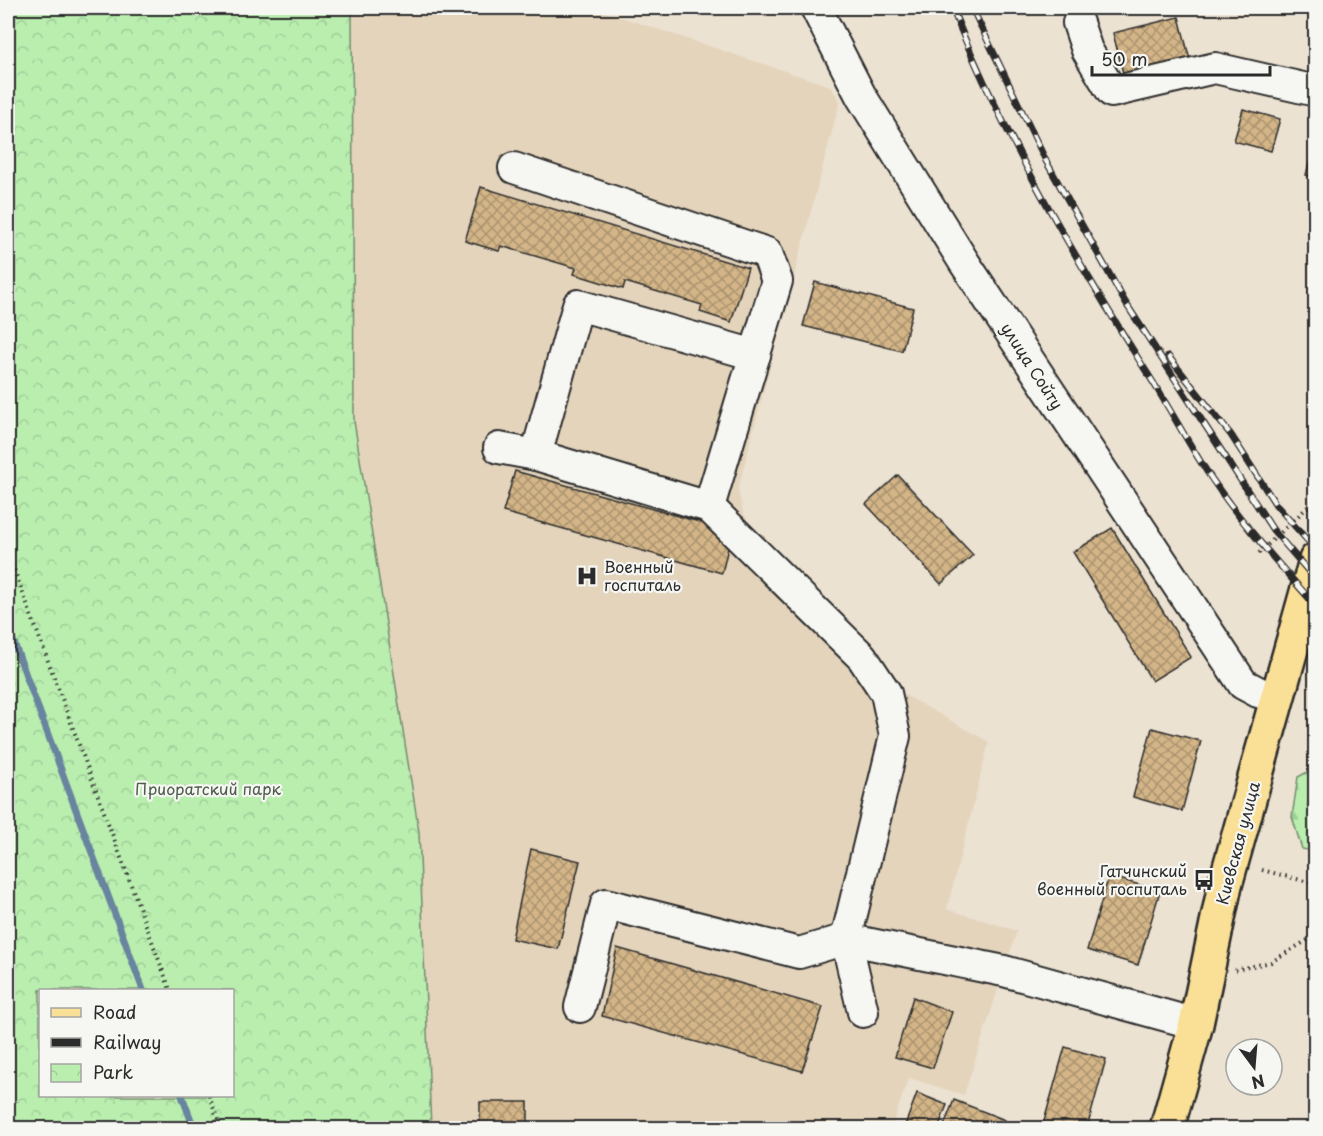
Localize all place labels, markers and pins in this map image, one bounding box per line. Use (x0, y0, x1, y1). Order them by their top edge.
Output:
place label: Военный госпиталь (604, 554, 681, 596)
hospital icon: Военный госпиталь (575, 564, 599, 588)
place label: Гатчинский военный госпиталь (1037, 858, 1187, 900)
bus stop icon: Гатчинский военный госпиталь (1192, 868, 1216, 892)

